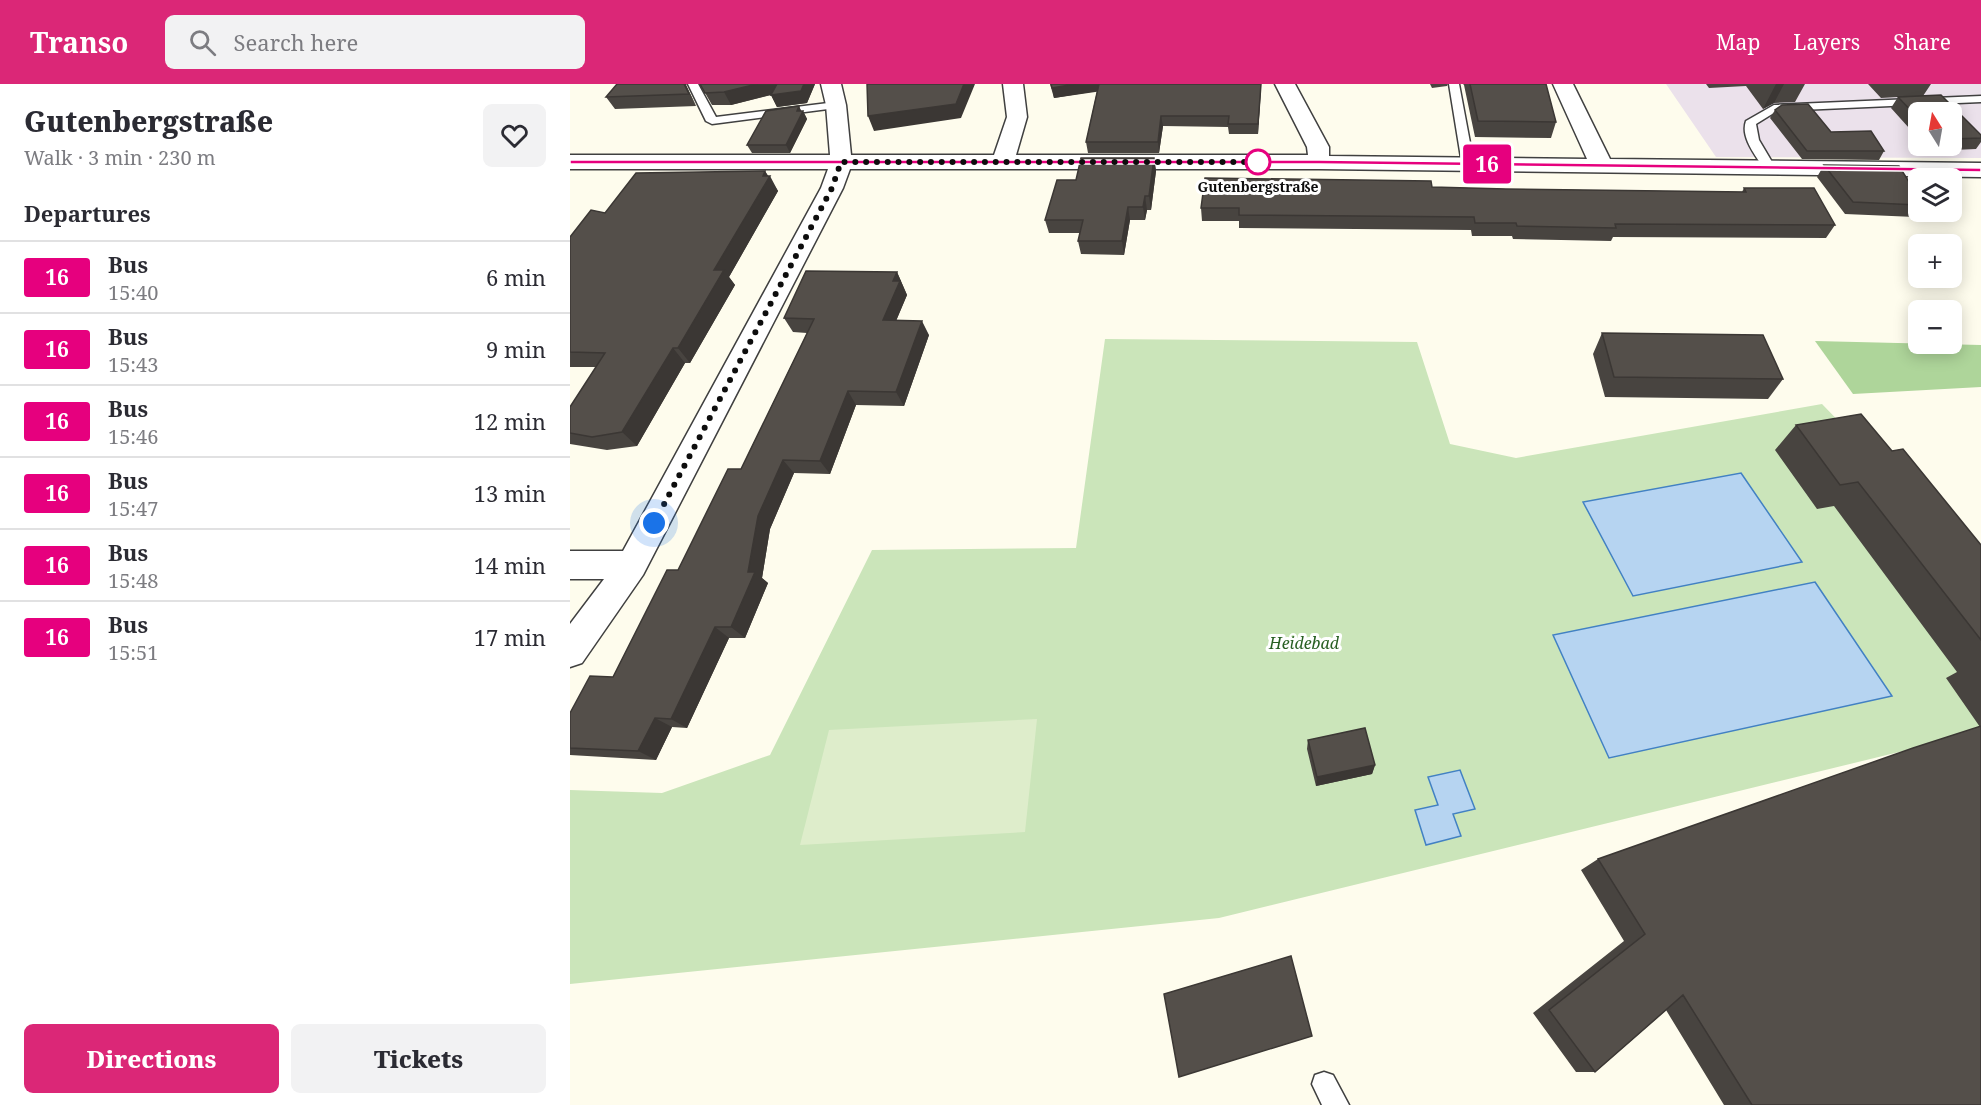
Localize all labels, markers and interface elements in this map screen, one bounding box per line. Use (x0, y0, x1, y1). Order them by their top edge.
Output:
search box (165, 15, 585, 69)
text: Transo (30, 23, 129, 61)
icon: search (186, 26, 219, 59)
text: Search here (234, 27, 358, 57)
text: Map (1716, 28, 1760, 56)
text: Layers (1793, 28, 1860, 56)
text: Share (1893, 28, 1951, 56)
text: Gutenbergstraße (24, 102, 273, 140)
north arrow (1908, 102, 1962, 156)
map controls (1908, 102, 1962, 354)
button: heart (483, 104, 546, 167)
text: Walk · 3 min · 230 m (24, 144, 216, 171)
line badge: 16 (1460, 144, 1514, 184)
marker: Gutenbergstraße (1245, 149, 1271, 175)
text: 16 (1475, 150, 1499, 178)
button: layers (1908, 168, 1962, 222)
place label: Gutenbergstraße (1197, 177, 1319, 196)
text: Departures (24, 198, 151, 228)
button: + (1908, 234, 1962, 288)
text: Bus (108, 249, 148, 279)
text: 6 min (486, 262, 546, 292)
text: 16 (45, 263, 69, 291)
text: 15:40 (108, 279, 158, 306)
button: − (1908, 300, 1962, 354)
text: Bus (108, 321, 148, 351)
text: 9 min (486, 334, 546, 364)
text: 16 (45, 335, 69, 363)
text: 15:43 (108, 351, 158, 378)
text: Bus (108, 393, 148, 423)
text: 12 min (474, 406, 546, 436)
text: 16 (45, 407, 69, 435)
text: 15:46 (108, 423, 158, 450)
text: Bus (108, 465, 148, 495)
text: 13 min (474, 478, 546, 508)
text: 16 (45, 479, 69, 507)
text: 15:47 (108, 495, 158, 522)
your location (639, 508, 669, 538)
text: Bus (108, 537, 148, 567)
text: 14 min (474, 550, 546, 580)
text: 16 (45, 551, 69, 579)
text: 15:48 (108, 567, 158, 594)
text: Bus (108, 609, 148, 639)
text: 17 min (474, 622, 546, 652)
text: 16 (45, 623, 69, 651)
park label: Heidebad (1268, 632, 1340, 654)
text: 15:51 (108, 639, 158, 666)
button: Directions (24, 1024, 279, 1093)
button: Tickets (291, 1024, 546, 1093)

